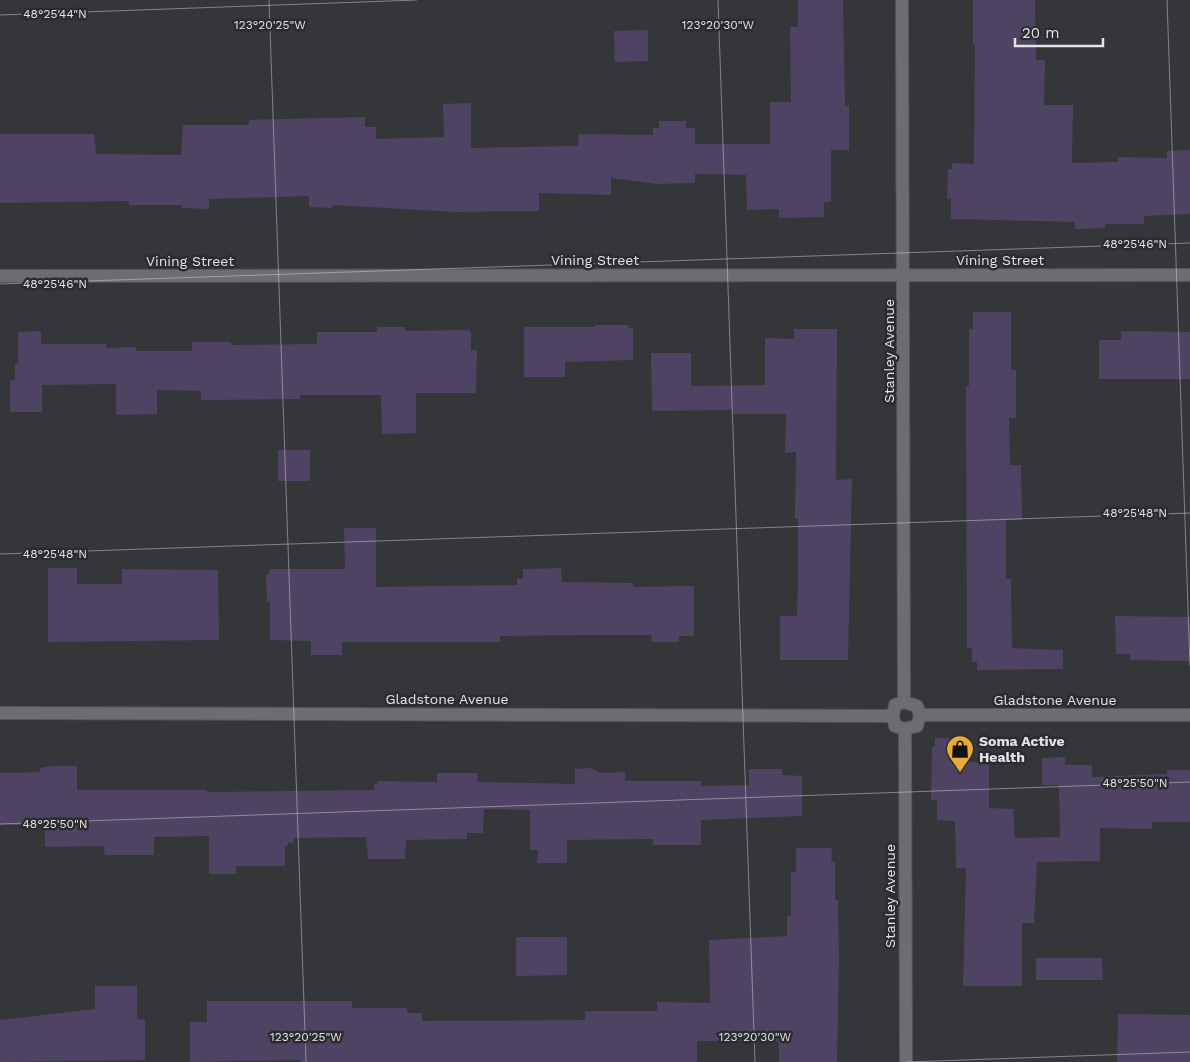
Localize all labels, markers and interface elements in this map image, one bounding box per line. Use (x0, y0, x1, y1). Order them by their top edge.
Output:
text: 48°25'44"N (23, 7, 87, 21)
scale bar (1015, 15, 1102, 47)
text: 123°20'25"W (234, 18, 306, 32)
text: 123°20'30"W (682, 18, 755, 32)
text: 20 m (1022, 24, 1060, 42)
text: 48°25'46"N (1103, 237, 1167, 251)
street label: Vining Street (551, 252, 639, 268)
street label: Vining Street (956, 252, 1044, 268)
street label: Vining Street (146, 253, 234, 269)
text: 48°25'46"N (23, 277, 87, 291)
street label: Stanley Avenue (881, 299, 897, 403)
text: 48°25'48"N (1103, 506, 1167, 520)
text: 48°25'48"N (23, 547, 87, 561)
street label: Gladstone Avenue (385, 691, 509, 707)
street label: Gladstone Avenue (993, 692, 1117, 708)
place label: Soma Active Health (979, 733, 1065, 765)
shop icon: Soma Active Health (945, 734, 975, 773)
text: 48°25'50"N (1102, 776, 1168, 790)
text: 48°25'50"N (22, 817, 88, 831)
street label: Stanley Avenue (882, 844, 898, 948)
text: 123°20'25"W (270, 1030, 342, 1044)
text: 123°20'30"W (719, 1030, 792, 1044)

